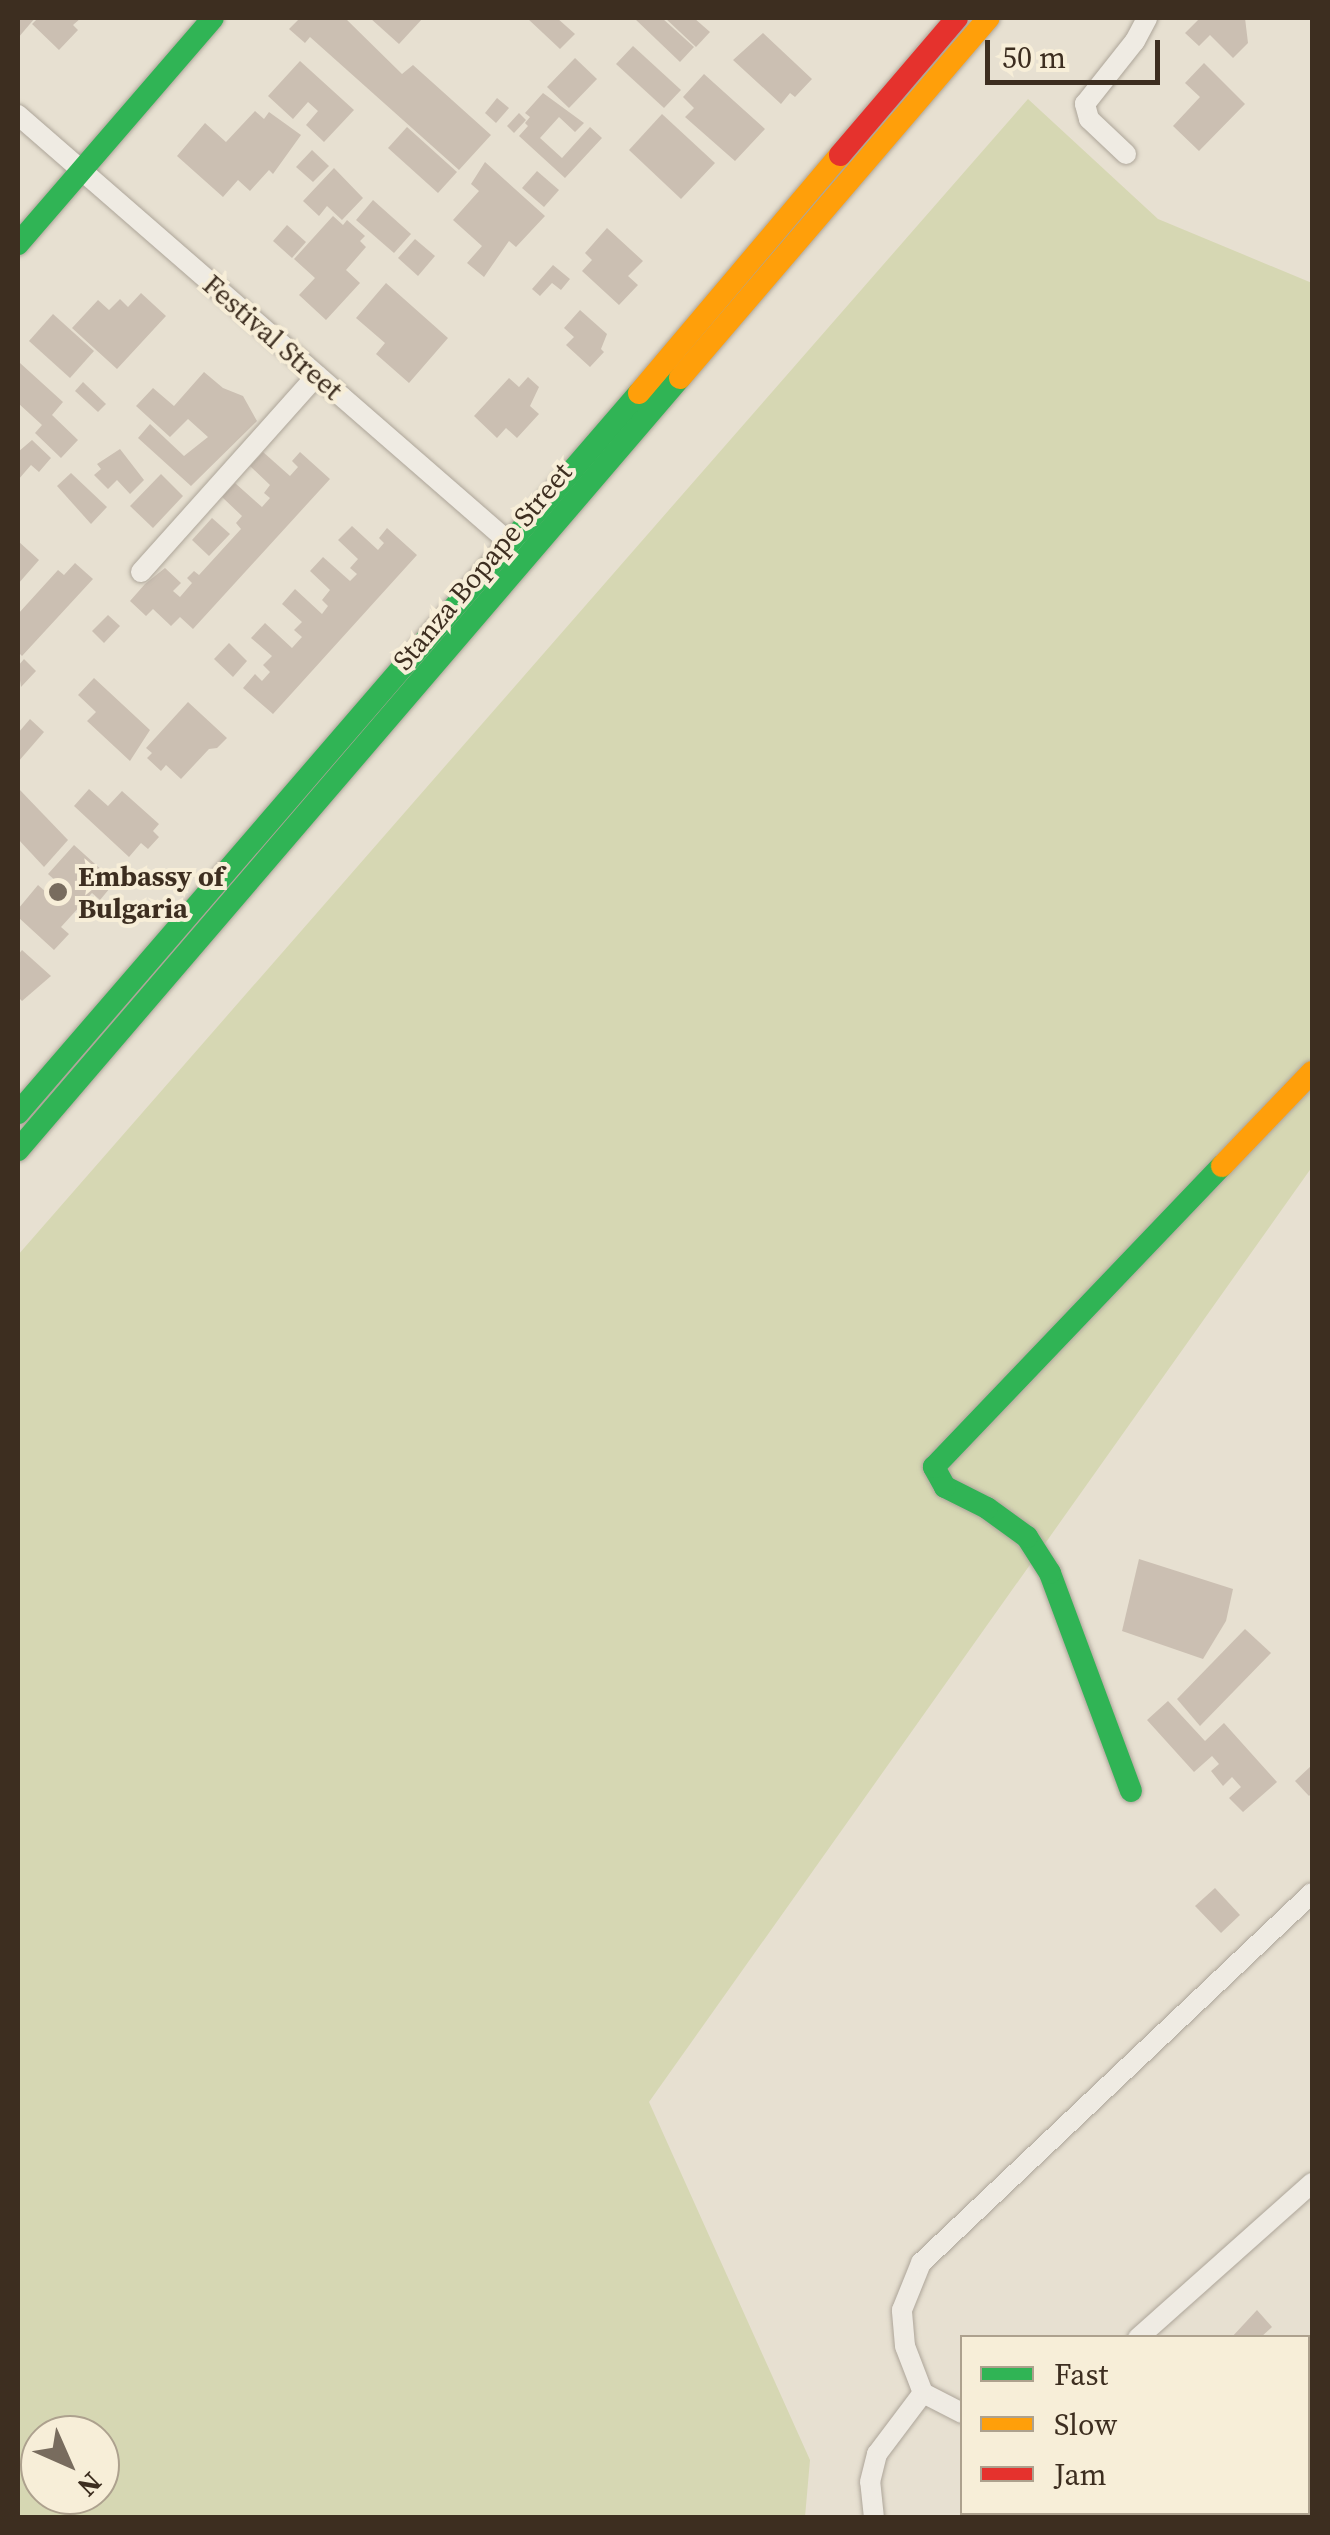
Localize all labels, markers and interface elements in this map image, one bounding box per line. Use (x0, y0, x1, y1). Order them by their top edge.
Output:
scale bar (990, 20, 1165, 82)
text: 50 m (1002, 37, 1066, 78)
street label: Festival Street (196, 267, 350, 407)
street label: Stanza Bopape Street (386, 456, 578, 676)
place label: Embassy of Bulgaria (78, 859, 224, 925)
marker: Embassy of Bulgaria (47, 881, 69, 903)
legend (960, 2335, 1310, 2515)
text: Fast (1054, 2354, 1108, 2395)
text: Slow (1054, 2404, 1117, 2445)
north arrow (20, 2415, 120, 2515)
text: Jam (1054, 2454, 1107, 2495)
text: N (69, 2464, 110, 2505)

